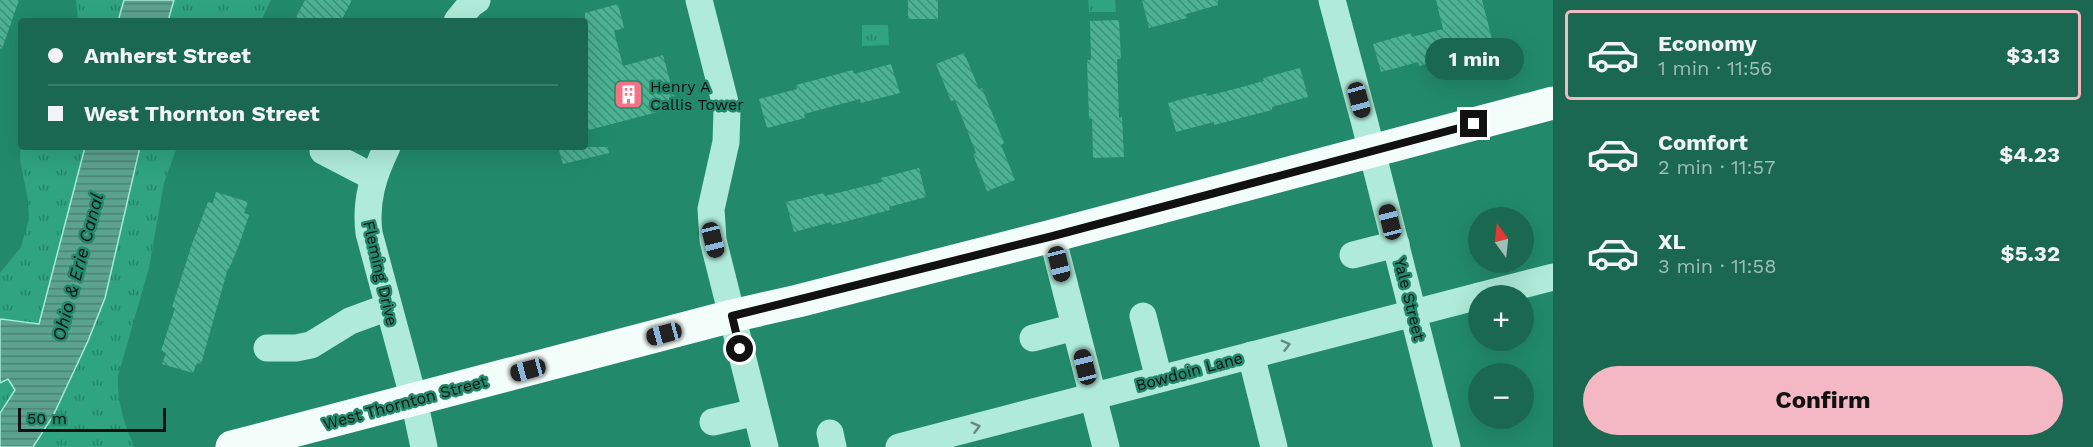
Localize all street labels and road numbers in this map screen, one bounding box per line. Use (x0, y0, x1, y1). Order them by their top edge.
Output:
street label: Fleming Drive (359, 219, 402, 327)
street label: Yale Street (1390, 256, 1429, 343)
street label: Bowdoin Lane (1134, 348, 1245, 395)
street label: West Thornton Street (321, 371, 490, 434)

